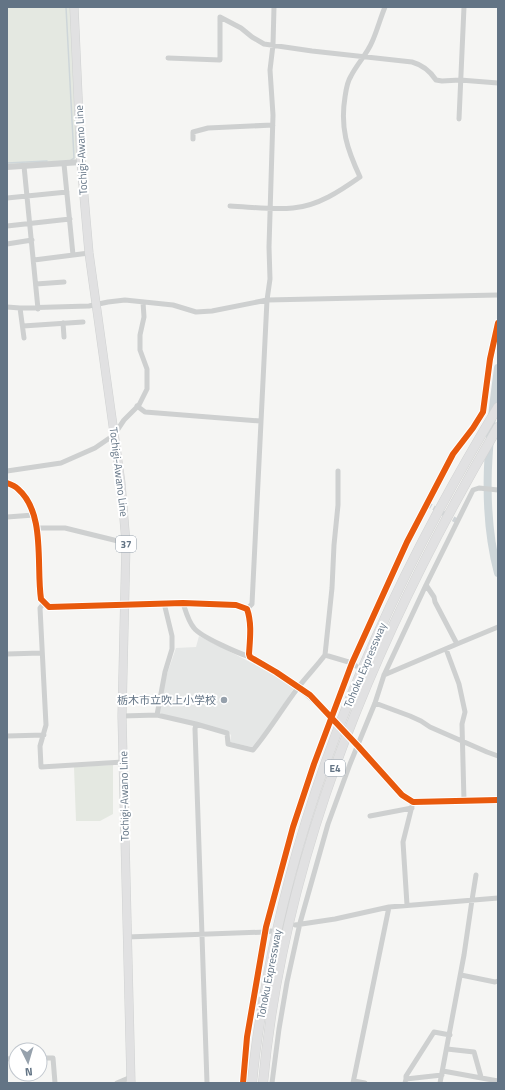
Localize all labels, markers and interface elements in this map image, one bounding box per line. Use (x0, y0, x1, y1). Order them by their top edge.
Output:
street label: Tochigi-Awano Line (71, 104, 91, 195)
street label: Tochigi-Awano Line (106, 426, 132, 518)
road number: 37 (116, 536, 136, 552)
street label: Tohoku Expressway (340, 619, 390, 710)
place label: 栃木市立吹上小学校 (117, 692, 216, 708)
marker: 栃木市立吹上小学校 (219, 695, 229, 705)
street label: Tochigi-Awano Line (115, 750, 133, 841)
road number: E4 (325, 760, 345, 776)
street label: Tohoku Expressway (252, 927, 286, 1020)
north arrow (8, 1042, 48, 1082)
text: N (24, 1064, 33, 1080)

